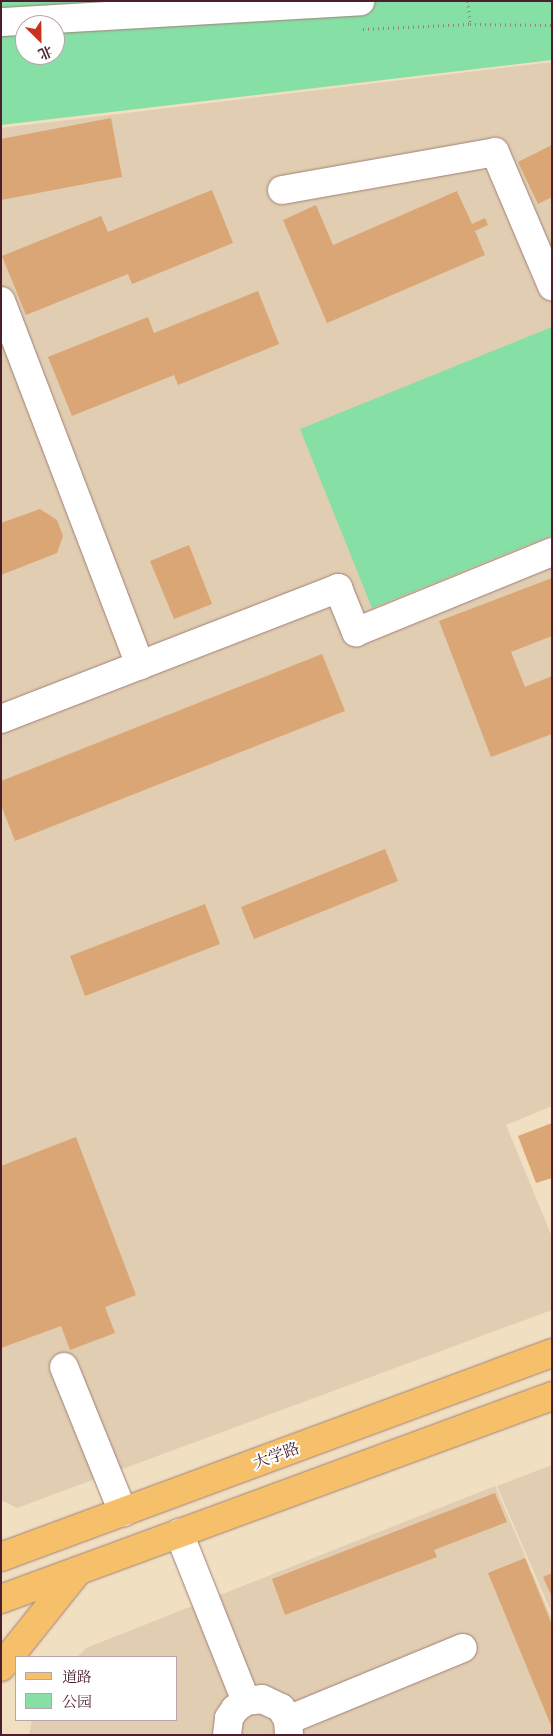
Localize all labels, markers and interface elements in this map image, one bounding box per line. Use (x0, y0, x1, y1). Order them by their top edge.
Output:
north arrow (15, 15, 65, 65)
text: 北 (36, 42, 55, 64)
street label: 大学路 (250, 1438, 302, 1472)
legend (15, 1656, 178, 1721)
text: 道路 (62, 1667, 92, 1686)
text: 公园 (62, 1692, 92, 1711)

